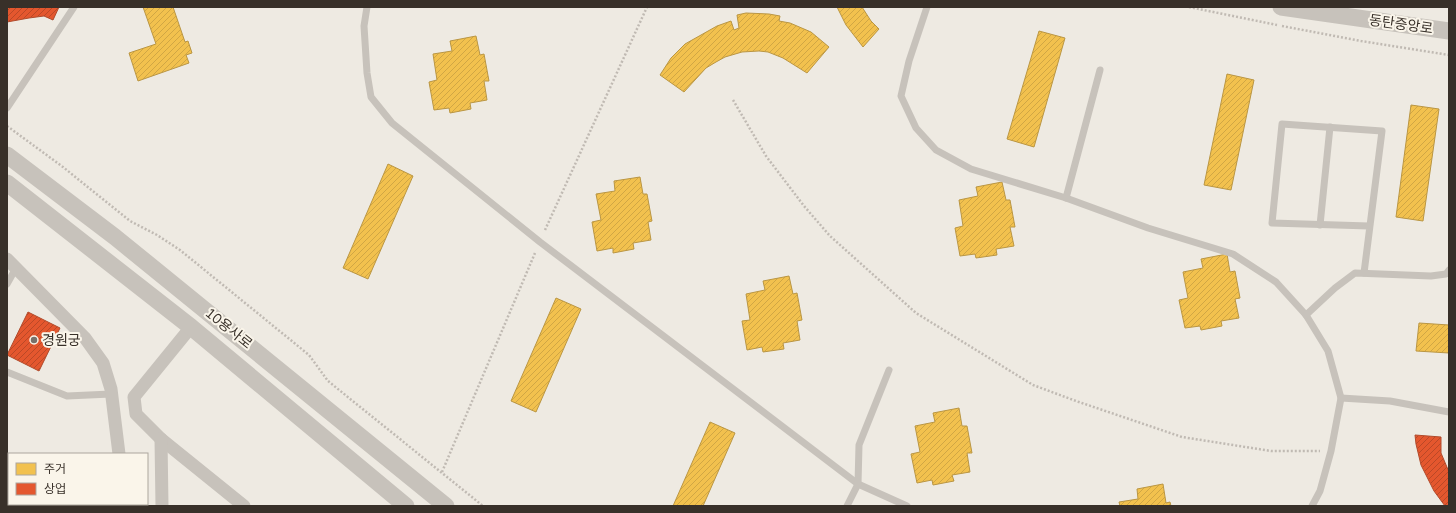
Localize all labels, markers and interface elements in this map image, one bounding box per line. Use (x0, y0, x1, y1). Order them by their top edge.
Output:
street label: 동탄중앙로 (1368, 11, 1434, 37)
street label: 10용사로 (202, 304, 256, 353)
place label: 경원궁 (42, 331, 81, 349)
marker: 경원궁 (29, 335, 39, 345)
legend (8, 453, 148, 505)
text: 주거 (44, 461, 66, 476)
text: 상업 (44, 481, 66, 496)

